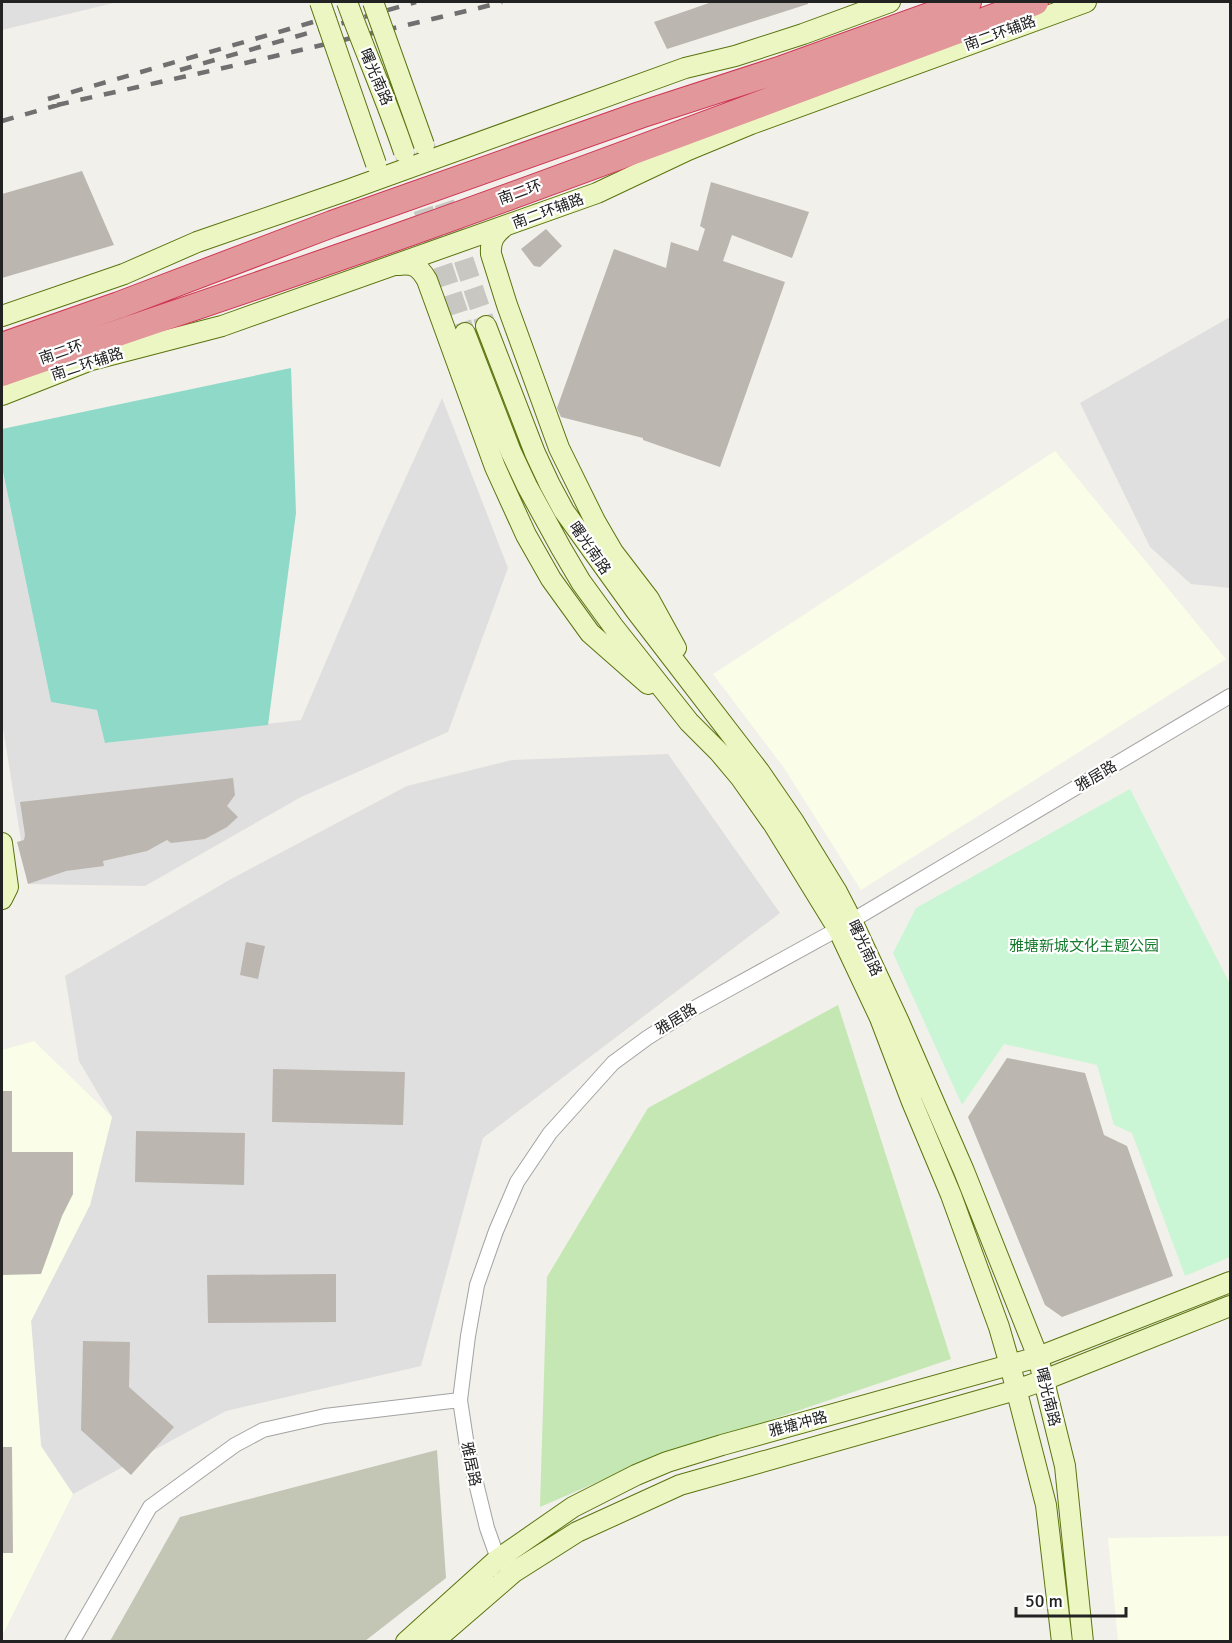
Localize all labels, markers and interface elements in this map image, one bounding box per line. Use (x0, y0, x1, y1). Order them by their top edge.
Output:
street label: 南二环辅路 (962, 12, 1038, 54)
street label: 曙光南路 (356, 46, 396, 108)
street label: 南二环 (496, 176, 544, 208)
street label: 南二环辅路 (510, 190, 586, 232)
street label: 南二环 (37, 336, 85, 368)
street label: 南二环辅路 (49, 344, 125, 384)
street label: 曙光南路 (565, 518, 615, 578)
street label: 雅居路 (1072, 757, 1120, 795)
street label: 曙光南路 (844, 917, 886, 979)
park label: 雅塘新城文化主题公园 (1009, 937, 1159, 955)
street label: 雅居路 (652, 999, 700, 1039)
street label: 曙光南路 (1032, 1366, 1064, 1428)
street label: 雅塘冲路 (767, 1408, 829, 1440)
street label: 雅居路 (458, 1440, 484, 1488)
scale bar (1016, 1580, 1126, 1618)
text: 50 m (1025, 1590, 1063, 1612)

